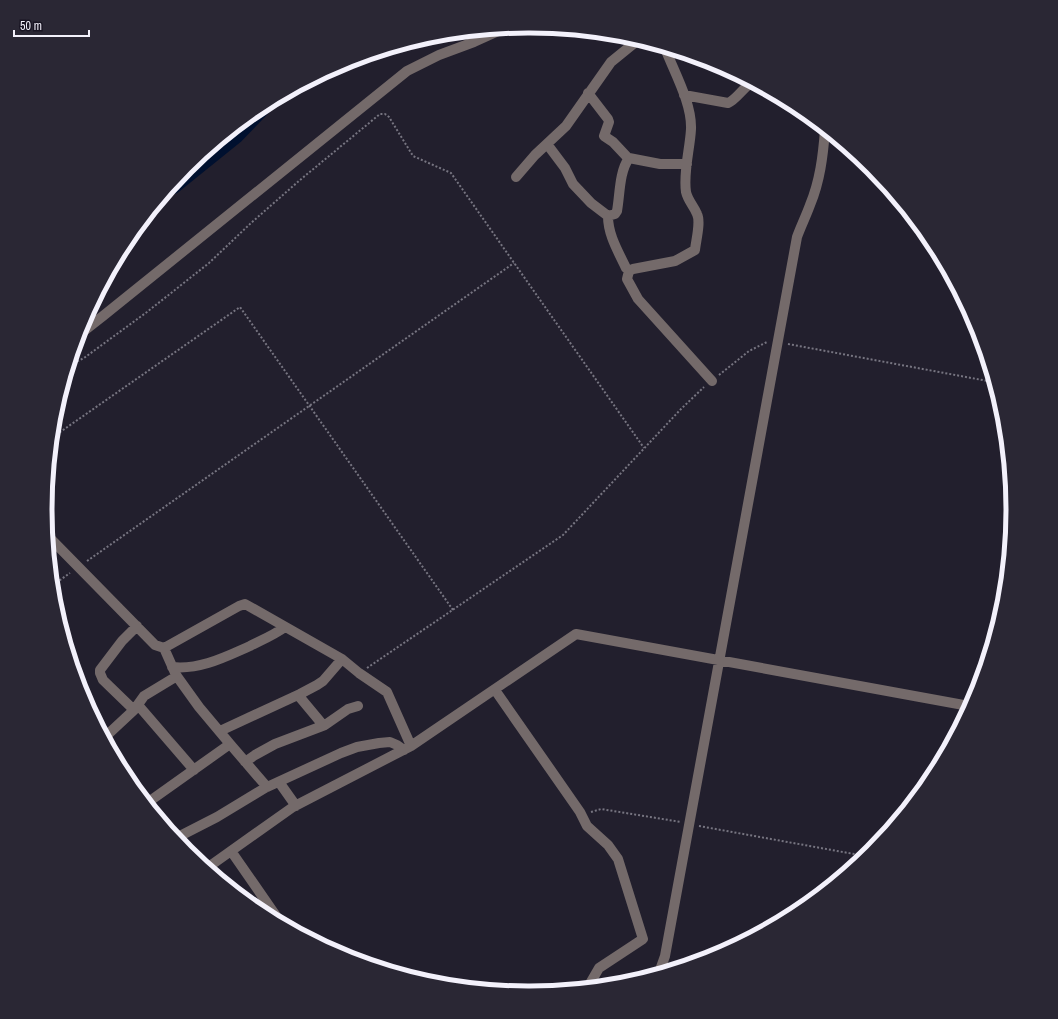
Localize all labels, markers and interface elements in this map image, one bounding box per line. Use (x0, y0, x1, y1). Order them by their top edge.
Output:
scale bar (14, 12, 89, 38)
text: 50 m (20, 18, 42, 34)

